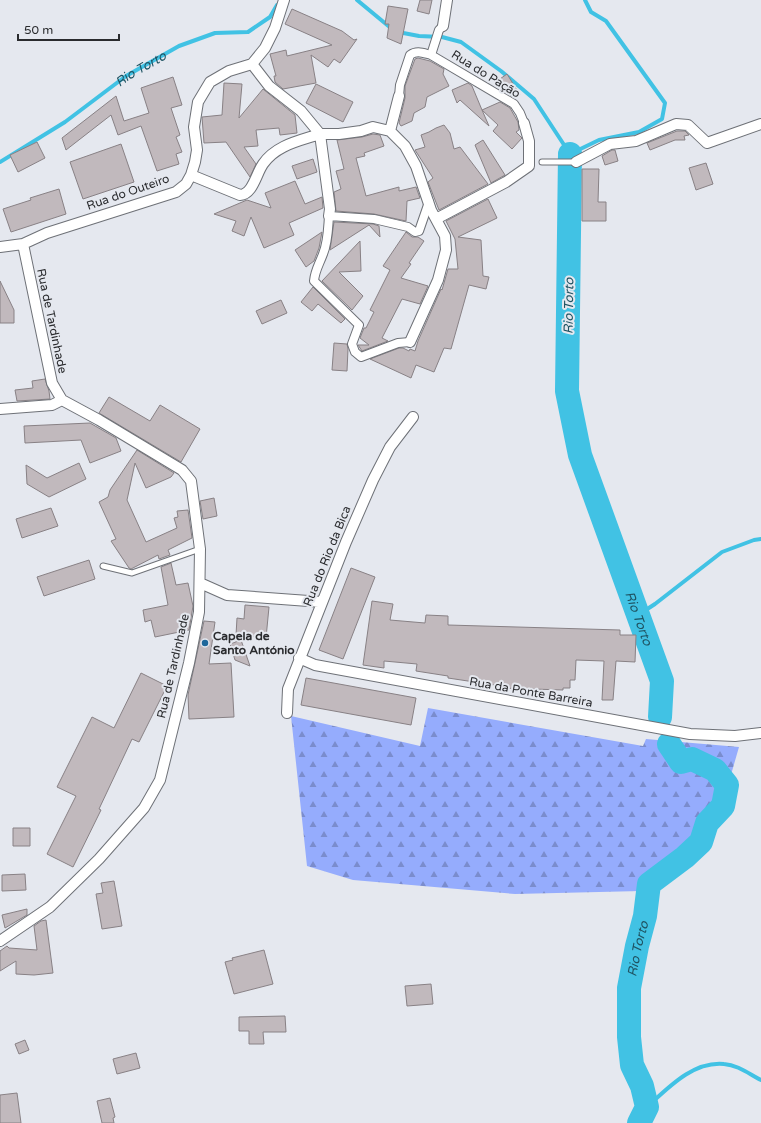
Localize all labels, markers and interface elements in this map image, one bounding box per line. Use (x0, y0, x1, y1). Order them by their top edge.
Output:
scale bar (18, 16, 119, 42)
text: 50 m (24, 23, 53, 37)
water label: Rio Torto (112, 47, 170, 90)
street label: Rua do Pação (449, 47, 523, 101)
street label: Rua do Outeiro (85, 171, 171, 213)
street label: Rua de Tardinhade (34, 267, 70, 375)
water label: Rio Torto (561, 277, 578, 334)
street label: Rua do Rio da Bica (300, 504, 354, 608)
water label: Rio Torto (621, 589, 656, 649)
street label: Rua de Tardinhade (154, 612, 192, 720)
place label: Capela de Santo António (213, 629, 295, 657)
marker: Capela de Santo António (200, 638, 210, 648)
street label: Rua da Ponte Barreira (468, 674, 594, 710)
water label: Rio Torto (624, 918, 653, 978)

